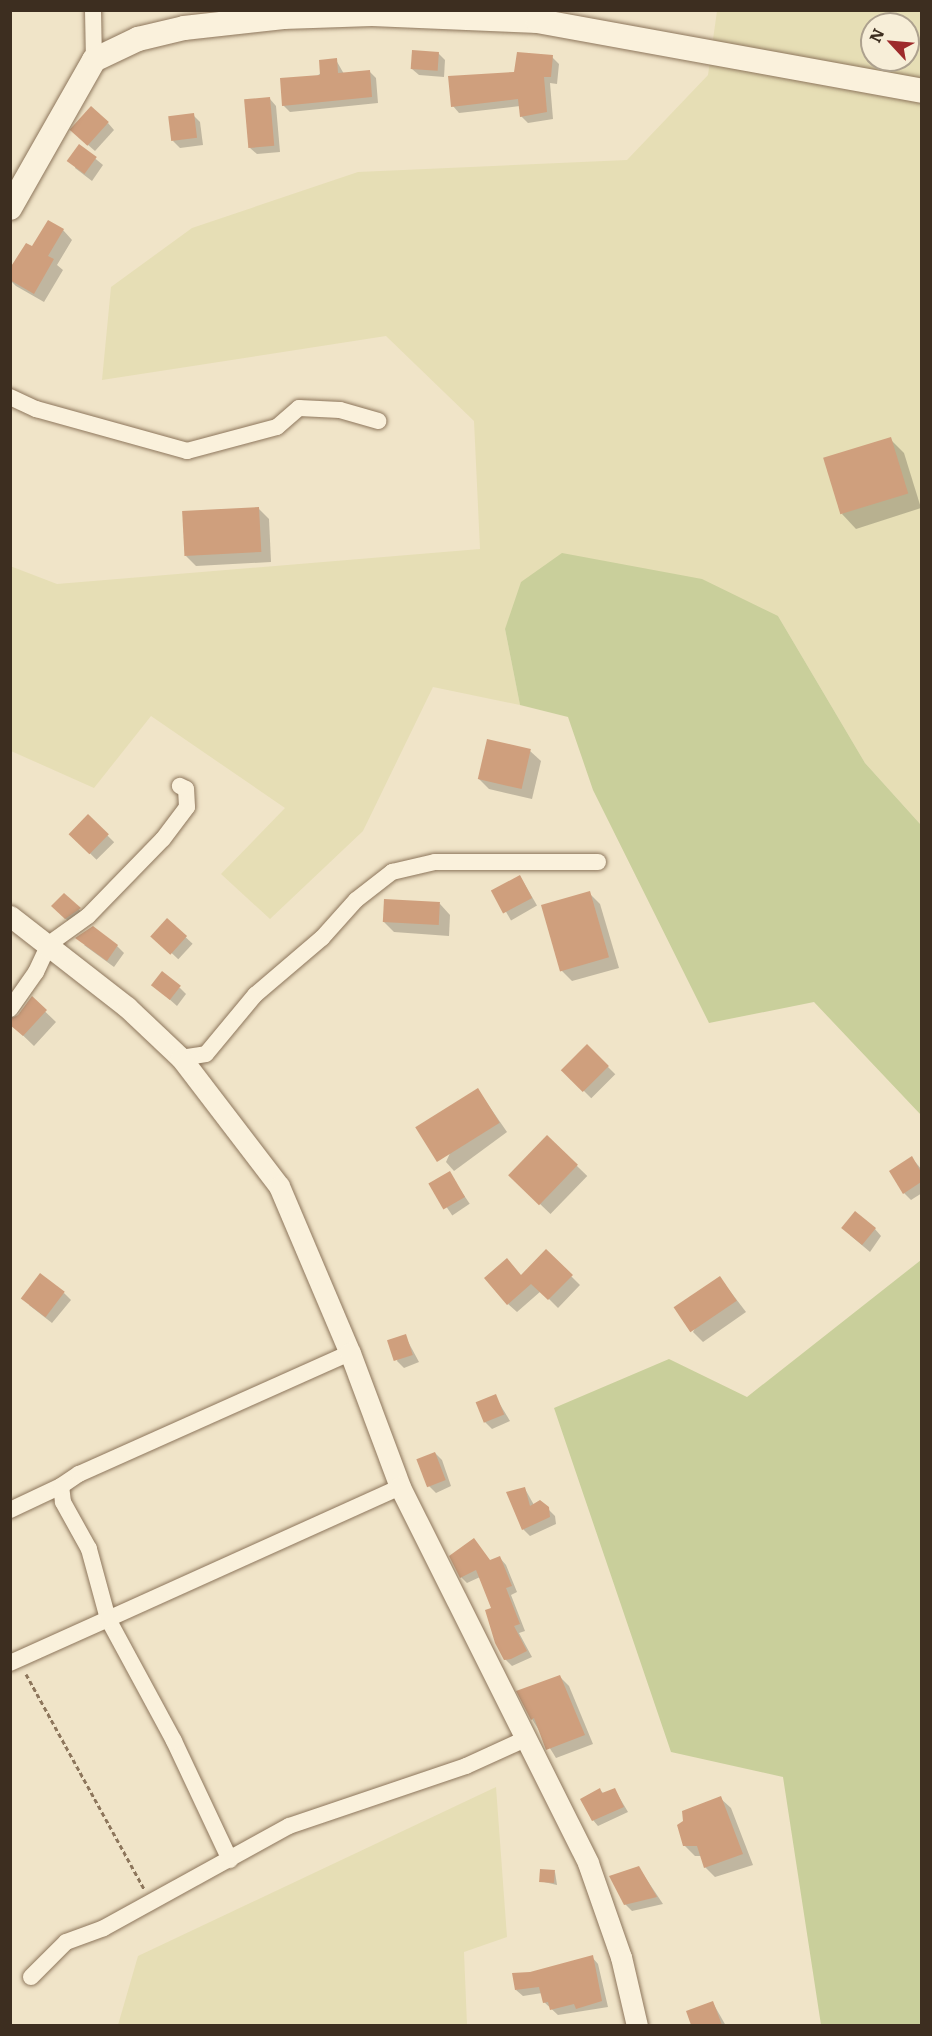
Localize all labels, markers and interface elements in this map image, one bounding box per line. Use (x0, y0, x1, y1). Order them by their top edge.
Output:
north arrow (860, 12, 920, 72)
text: N (862, 24, 889, 46)

